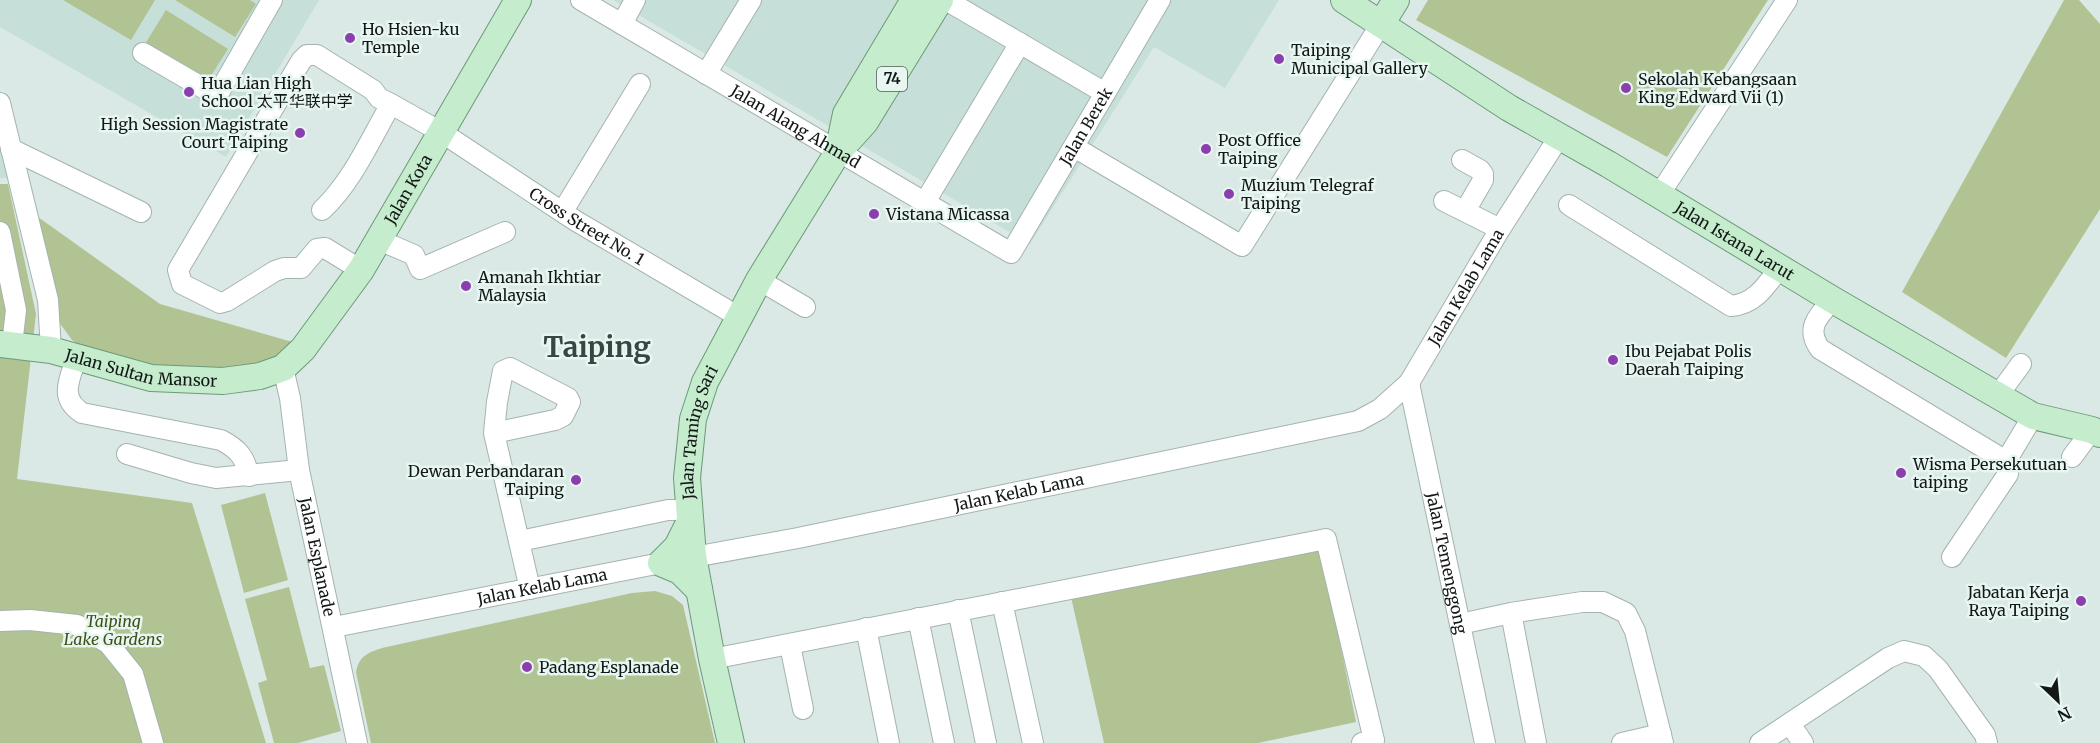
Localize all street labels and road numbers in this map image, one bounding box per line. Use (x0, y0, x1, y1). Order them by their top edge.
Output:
road number: 74 (877, 67, 907, 91)
street label: Jalan Alang Ahmad (726, 80, 864, 172)
street label: Jalan Berek (1054, 83, 1117, 170)
street label: Jalan Kota (379, 150, 436, 229)
street label: Cross Street No. 1 (525, 183, 648, 269)
street label: Jalan Istana Larut (1670, 196, 1799, 285)
street label: Jalan Kelab Lama (1423, 225, 1508, 350)
street label: Jalan Sultan Mansor (62, 344, 218, 391)
street label: Jalan Taming Sari (677, 362, 722, 501)
street label: Jalan Kelab Lama (951, 469, 1086, 515)
street label: Jalan Temenggong (1422, 489, 1472, 636)
street label: Jalan Esplanade (295, 495, 340, 618)
street label: Jalan Kelab Lama (474, 564, 609, 609)

